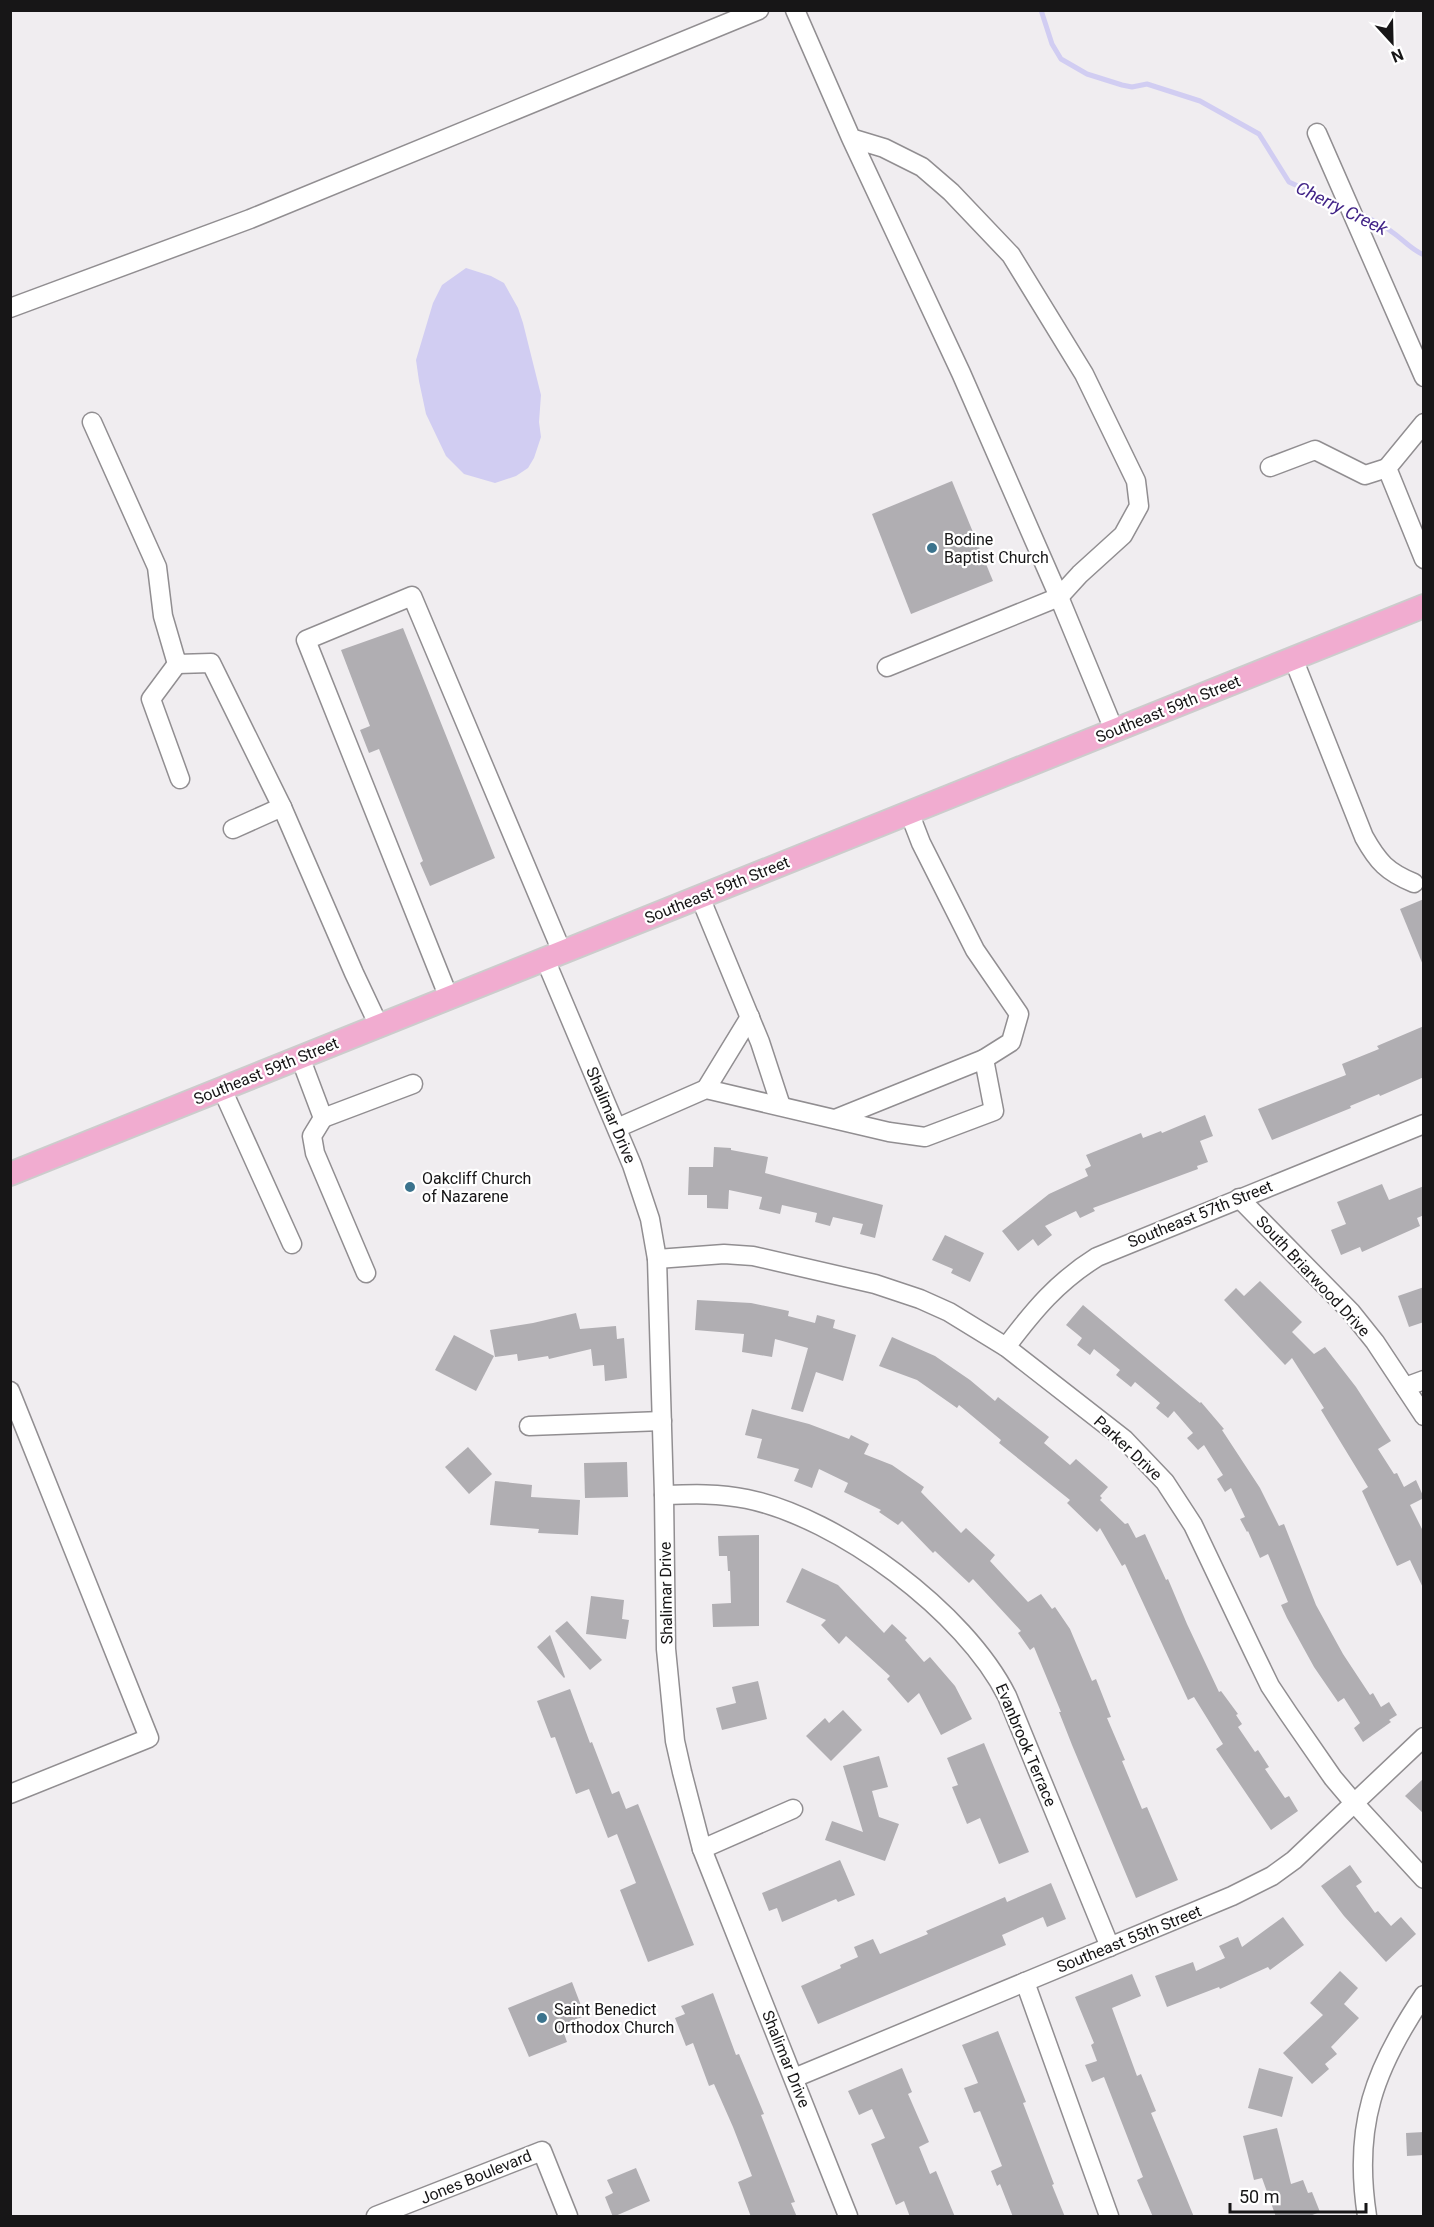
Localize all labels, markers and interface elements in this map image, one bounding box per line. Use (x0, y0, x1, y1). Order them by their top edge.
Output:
north arrow (1362, 12, 1422, 72)
text: N (1389, 45, 1406, 66)
water label: Cherry Creek (1293, 177, 1392, 240)
place label: Bodine Baptist Church (944, 530, 1049, 567)
marker: Bodine Baptist Church (925, 541, 939, 555)
street label: Southeast 59th Street (1093, 671, 1243, 747)
street label: Southeast 59th Street (642, 852, 792, 928)
street label: Southeast 59th Street (191, 1033, 341, 1109)
street label: Shalimar Drive (582, 1064, 640, 1166)
place label: Oakcliff Church of Nazarene (422, 1169, 531, 1206)
street label: Southeast 57th Street (1125, 1176, 1275, 1252)
marker: Oakcliff Church of Nazarene (403, 1180, 417, 1194)
street label: South Briarwood Drive (1252, 1212, 1374, 1340)
street label: Parker Drive (1090, 1412, 1166, 1484)
street label: Shalimar Drive (656, 1541, 676, 1645)
street label: Evanbrook Terrace (992, 1681, 1060, 1809)
street label: Southeast 55th Street (1054, 1901, 1204, 1977)
place label: Saint Benedict Orthodox Church (554, 2000, 674, 2037)
street label: Shalimar Drive (758, 2008, 814, 2110)
marker: Saint Benedict Orthodox Church (535, 2011, 549, 2025)
street label: Jones Boulevard (418, 2146, 534, 2208)
scale bar (1230, 2176, 1366, 2214)
text: 50 m (1239, 2186, 1279, 2207)

